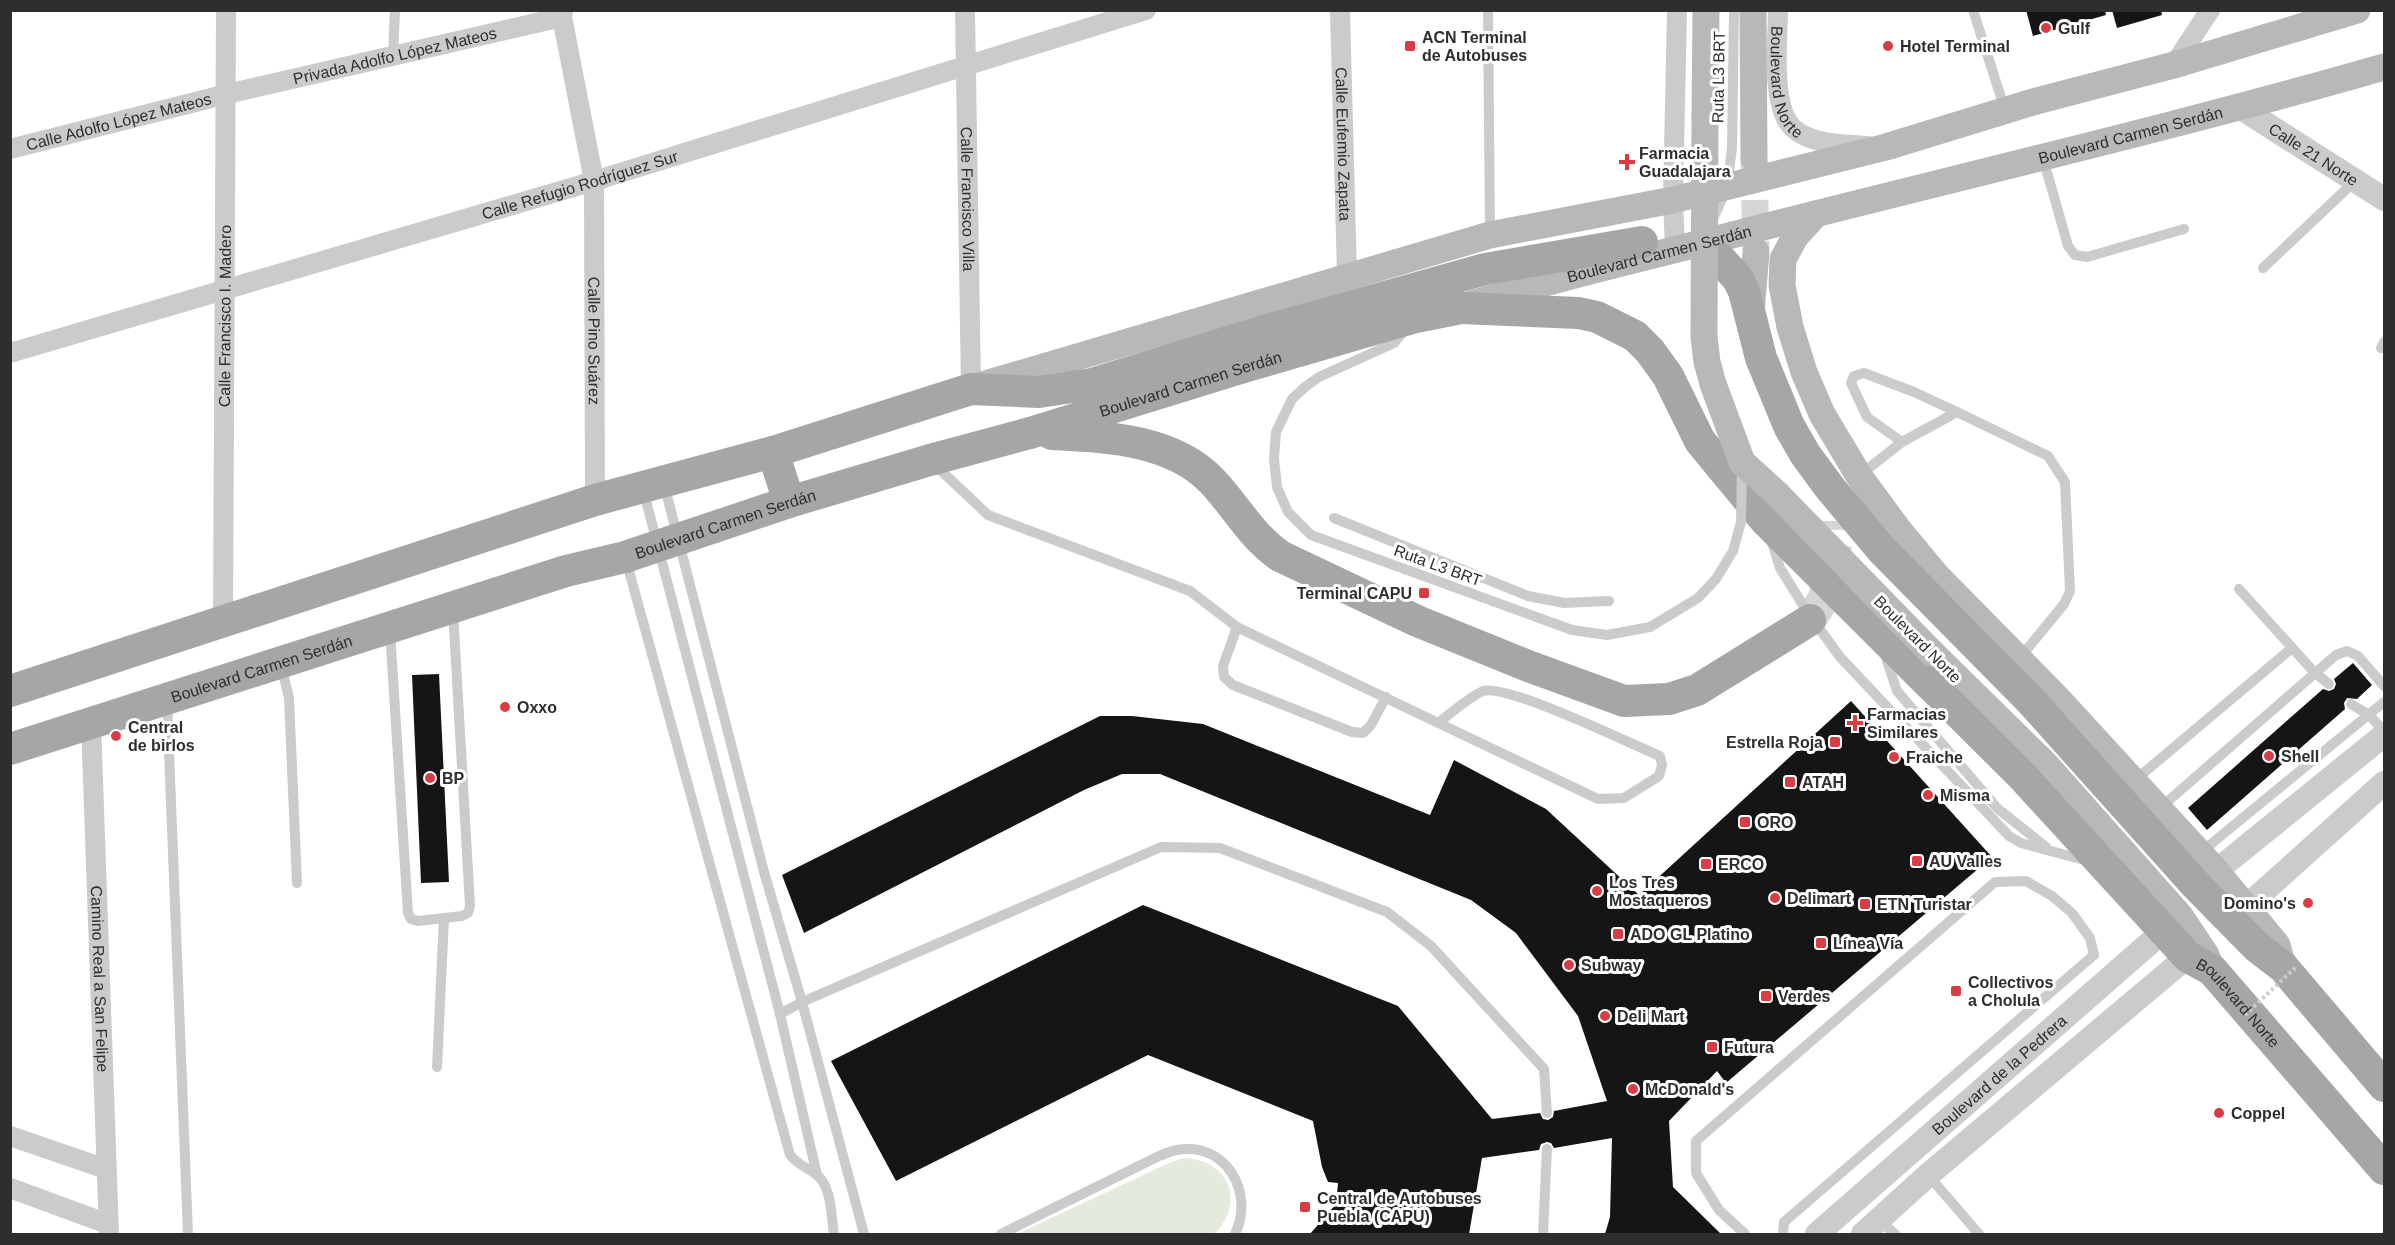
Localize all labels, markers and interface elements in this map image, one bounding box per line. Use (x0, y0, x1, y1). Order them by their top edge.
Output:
place label: Gulf (2058, 20, 2091, 37)
marker: Gulf (2039, 21, 2053, 35)
street label: Privada Adolfo López Mateos (291, 24, 498, 88)
street label: Boulevard Norte (1768, 26, 1806, 142)
place label: ACN Terminal de Autobuses (1422, 29, 1527, 64)
street label: Ruta L3 BRT (1709, 31, 1728, 123)
place label: Hotel Terminal (1900, 38, 2010, 55)
marker: ACN Terminal de Autobuses (1403, 39, 1417, 53)
marker: Hotel Terminal (1881, 39, 1895, 53)
street label: Calle Eufemio Zapata (1333, 67, 1354, 221)
street label: Calle Adolfo López Mateos (24, 90, 213, 154)
street label: Boulevard Carmen Serdán (2037, 104, 2225, 167)
street label: Calle 21 Norte (2266, 120, 2361, 189)
street label: Calle Francisco Villa (958, 126, 977, 272)
place label: Farmacia Guadalajara (1639, 145, 1731, 180)
street label: Calle Refugio Rodríguez Sur (480, 147, 681, 223)
marker: Farmacia Guadalajara (1620, 155, 1634, 169)
street label: Boulevard Carmen Serdán (1565, 222, 1753, 286)
street label: Calle Francisco I. Madero (216, 225, 234, 407)
street label: Calle Pino Suárez (585, 277, 603, 405)
street label: Boulevard Carmen Serdán (1097, 348, 1284, 420)
street label: Boulevard Carmen Serdán (633, 487, 818, 562)
street label: Ruta L3 BRT (1392, 542, 1484, 589)
place label: Terminal CAPU (1297, 585, 1412, 602)
marker: Terminal CAPU (1417, 586, 1431, 600)
street label: Boulevard Norte (1871, 592, 1965, 686)
street label: Boulevard Carmen Serdán (169, 632, 354, 706)
place label: Oxxo (517, 699, 557, 716)
marker: Oxxo (498, 700, 512, 714)
place label: Farmacias Similares (1867, 706, 1946, 741)
marker: Farmacias Similares (1848, 716, 1862, 730)
place label: Central de birlos (128, 719, 195, 754)
marker: Central de birlos (109, 729, 123, 743)
place label: Estrella Roja (1726, 734, 1823, 751)
marker: Estrella Roja (1828, 735, 1842, 749)
place label: Shell (2281, 748, 2319, 765)
place label: Fraiche (1906, 749, 1963, 766)
marker: Shell (2262, 749, 2276, 763)
marker: Fraiche (1887, 750, 1901, 764)
place label: BP (442, 770, 465, 787)
marker: BP (423, 771, 437, 785)
place label: ATAH (1802, 774, 1844, 791)
marker: ATAH (1783, 775, 1797, 789)
place label: Misma (1940, 787, 1990, 804)
marker: Misma (1921, 788, 1935, 802)
place label: ORO (1757, 814, 1793, 831)
marker: ORO (1738, 815, 1752, 829)
place label: AU Valles (1929, 853, 2002, 870)
marker: AU Valles (1910, 854, 1924, 868)
place label: ERCO (1718, 856, 1764, 873)
marker: ERCO (1699, 857, 1713, 871)
place label: Los Tres Mostaqueros (1609, 874, 1709, 909)
marker: Los Tres Mostaqueros (1590, 884, 1604, 898)
street label: Camino Real a San Felipe (88, 885, 111, 1073)
place label: Delimart (1787, 890, 1852, 907)
marker: Delimart (1768, 891, 1782, 905)
place label: Domino's (2224, 895, 2296, 912)
place label: ETN Turistar (1877, 896, 1972, 913)
marker: Domino's (2301, 896, 2315, 910)
marker: ETN Turistar (1858, 897, 1872, 911)
place label: ADO GL Platino (1630, 926, 1750, 943)
marker: ADO GL Platino (1611, 927, 1625, 941)
place label: Línea Vía (1833, 935, 1903, 952)
marker: Línea Vía (1814, 936, 1828, 950)
street label: Boulevard Norte (2193, 955, 2283, 1051)
place label: Subway (1581, 957, 1642, 974)
marker: Subway (1562, 958, 1576, 972)
place label: Collectivos a Cholula (1968, 974, 2053, 1009)
marker: Collectivos a Cholula (1949, 984, 1963, 998)
place label: Verdes (1778, 988, 1831, 1005)
marker: Verdes (1759, 989, 1773, 1003)
place label: Deli Mart (1617, 1008, 1685, 1025)
marker: Deli Mart (1598, 1009, 1612, 1023)
street label: Boulevard de la Pedrera (1929, 1012, 2070, 1138)
place label: Futura (1724, 1039, 1774, 1056)
marker: Futura (1705, 1040, 1719, 1054)
place label: McDonald's (1645, 1081, 1734, 1098)
marker: McDonald's (1626, 1082, 1640, 1096)
place label: Coppel (2231, 1105, 2285, 1122)
marker: Coppel (2212, 1106, 2226, 1120)
place label: Central de Autobuses Puebla (CAPU) (1317, 1190, 1482, 1225)
marker: Central de Autobuses Puebla (CAPU) (1298, 1200, 1312, 1214)

